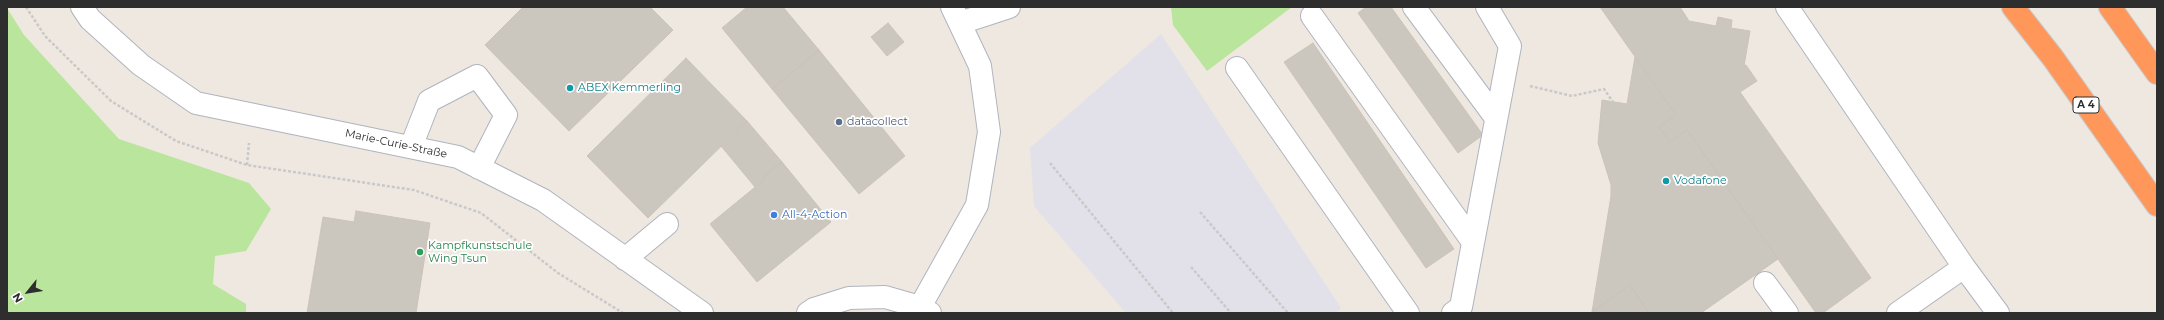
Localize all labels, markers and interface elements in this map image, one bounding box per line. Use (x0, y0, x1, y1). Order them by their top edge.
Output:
place label: ABEX Kemmerling (578, 81, 681, 95)
marker: ABEX Kemmerling (565, 83, 575, 93)
road number: A 4 (2073, 97, 2099, 113)
place label: datacollect (847, 115, 908, 129)
marker: datacollect (834, 117, 844, 127)
street label: Marie-Curie-Straße (344, 127, 448, 161)
place label: Vodafone (1674, 174, 1727, 188)
marker: Vodafone (1661, 176, 1671, 186)
place label: All-4-Action (782, 208, 847, 222)
marker: All-4-Action (769, 210, 779, 220)
place label: Kampfkunstschule Wing Tsun (428, 239, 532, 265)
marker: Kampfkunstschule Wing Tsun (415, 247, 425, 257)
north arrow (8, 272, 48, 312)
text: N (9, 291, 26, 305)

